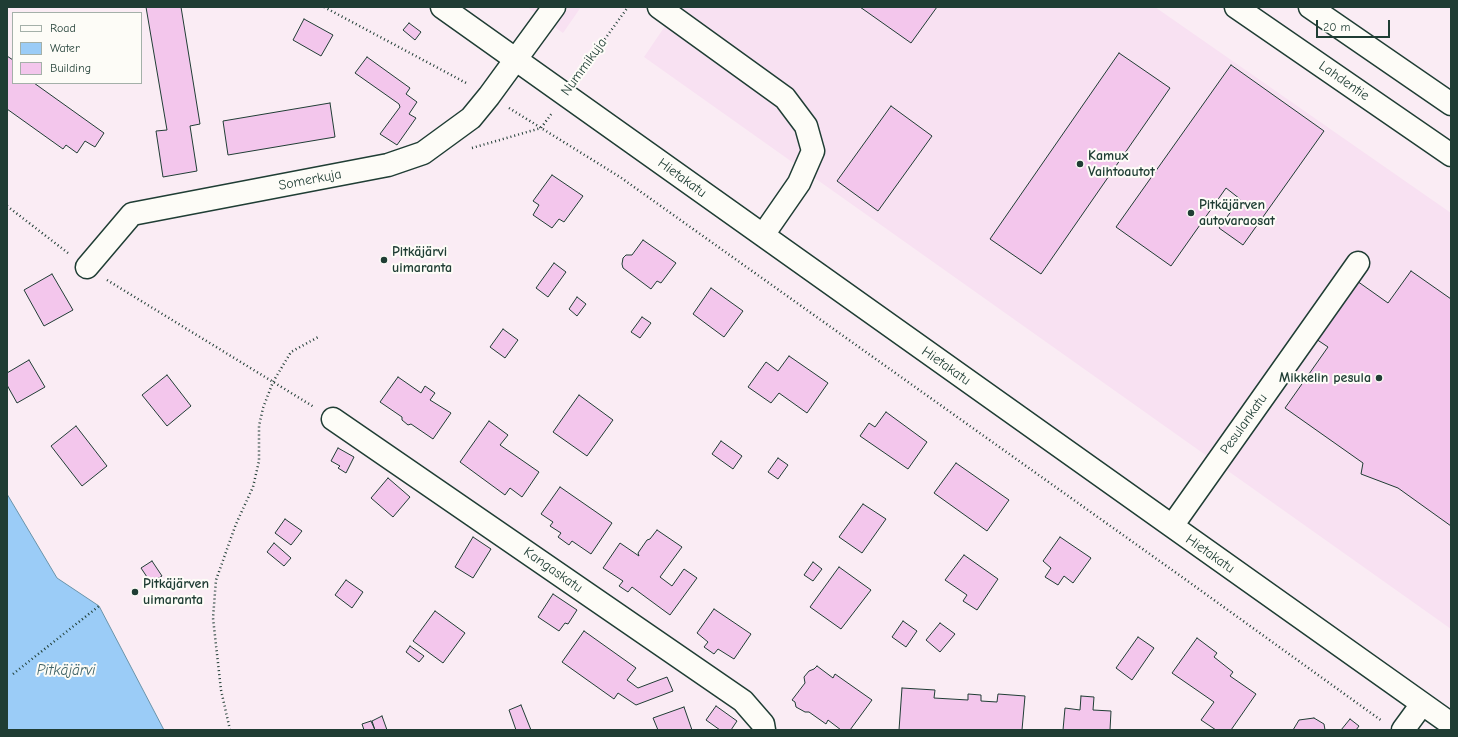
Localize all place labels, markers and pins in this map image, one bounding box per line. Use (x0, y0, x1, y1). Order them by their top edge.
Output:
place label: Kamux Vaihtoautot (1088, 148, 1155, 180)
marker: Kamux Vaihtoautot (1075, 159, 1085, 169)
place label: Pitkäjärven autovaraosat (1199, 197, 1275, 230)
marker: Pitkäjärven autovaraosat (1186, 208, 1196, 218)
place label: Pitkäjärvi uimaranta (392, 244, 452, 276)
marker: Pitkäjärvi uimaranta (379, 255, 389, 265)
place label: Mikkelin pesula (1279, 370, 1371, 386)
marker: Mikkelin pesula (1374, 373, 1384, 383)
place label: Pitkäjärven uimaranta (143, 576, 209, 608)
marker: Pitkäjärven uimaranta (130, 587, 140, 597)

